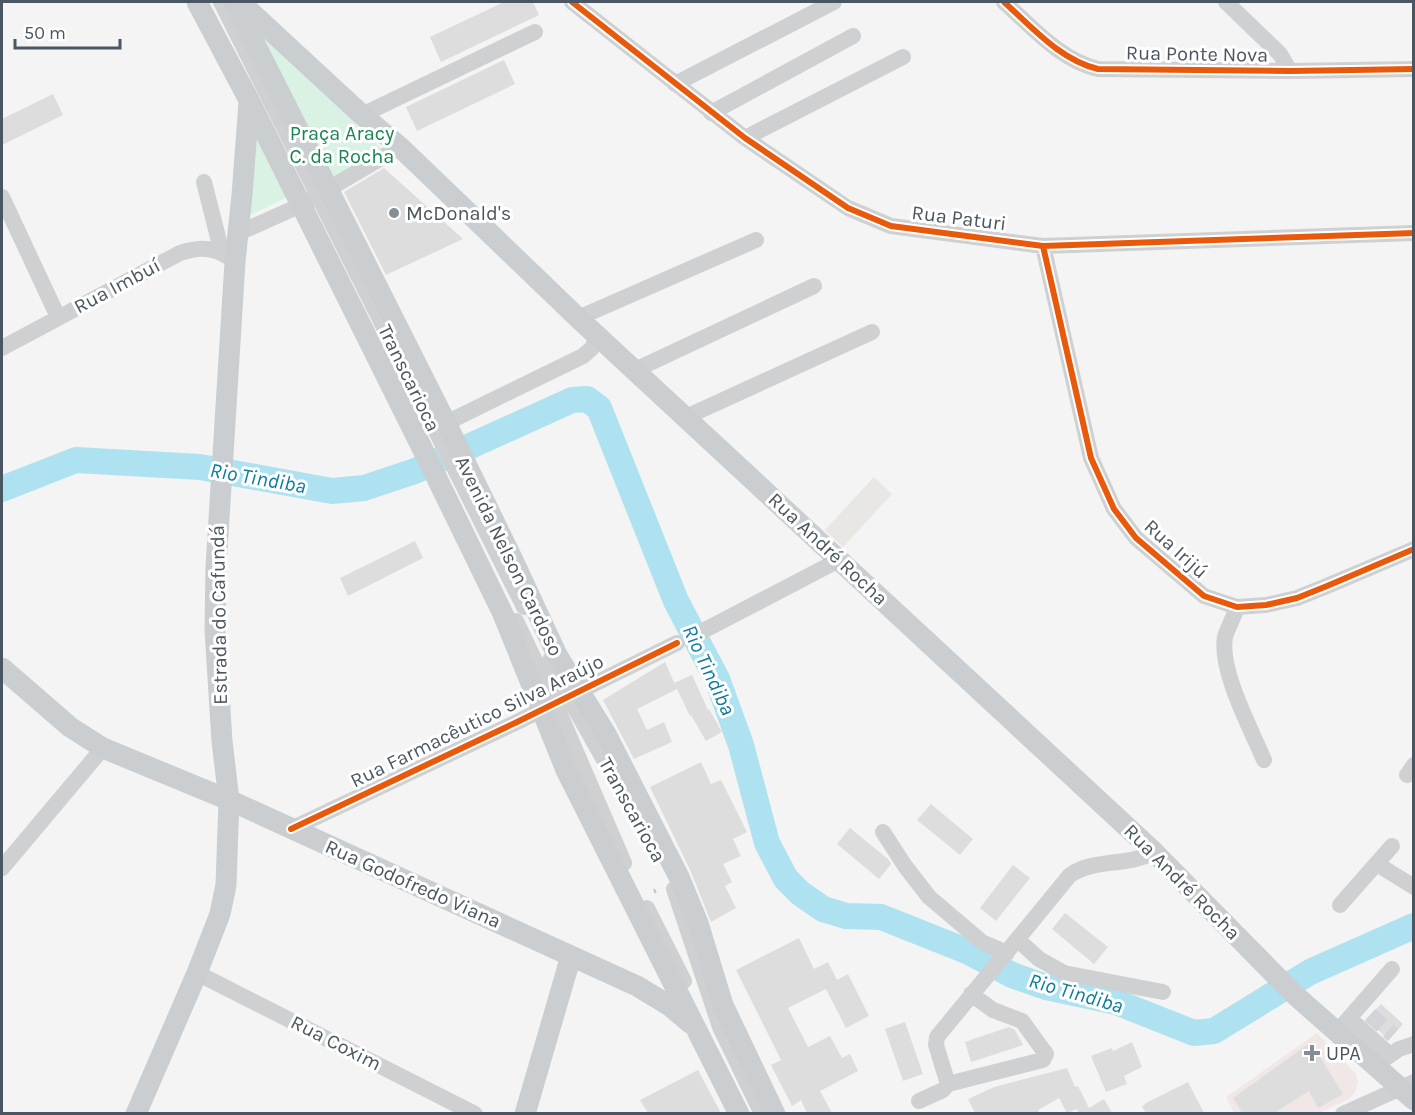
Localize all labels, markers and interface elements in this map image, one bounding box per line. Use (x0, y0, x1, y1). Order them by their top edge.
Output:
scale bar (15, 12, 120, 50)
text: 50 m (24, 22, 66, 44)
street label: Rua Ponte Nova (1126, 41, 1268, 67)
park label: Praça Aracy C. da Rocha (290, 122, 394, 168)
street label: Rua Paturi (910, 201, 1008, 235)
place label: McDonald's (406, 202, 511, 225)
marker: McDonald's (387, 206, 401, 220)
street label: Rua Imbuí (70, 254, 164, 318)
street label: Transcarioca (373, 321, 445, 435)
street label: Avenida Nelson Cardoso (451, 452, 567, 660)
water label: Rio Tindiba (208, 458, 308, 498)
street label: Rua André Rocha (764, 488, 892, 610)
street label: Rua Irijú (1140, 515, 1212, 583)
street label: Estrada do Cafundá (206, 525, 232, 705)
water label: Rio Tindiba (678, 621, 740, 719)
street label: Rua Farmacêutico Silva Araújo (347, 650, 607, 792)
street label: Transcarioca (594, 754, 670, 866)
street label: Rua André Rocha (1119, 819, 1245, 945)
street label: Rua Godofredo Viana (322, 835, 504, 933)
water label: Rio Tindiba (1026, 968, 1126, 1018)
street label: Rua Coxim (287, 1010, 385, 1076)
place label: UPA (1326, 1042, 1361, 1065)
marker: UPA (1303, 1044, 1321, 1062)

